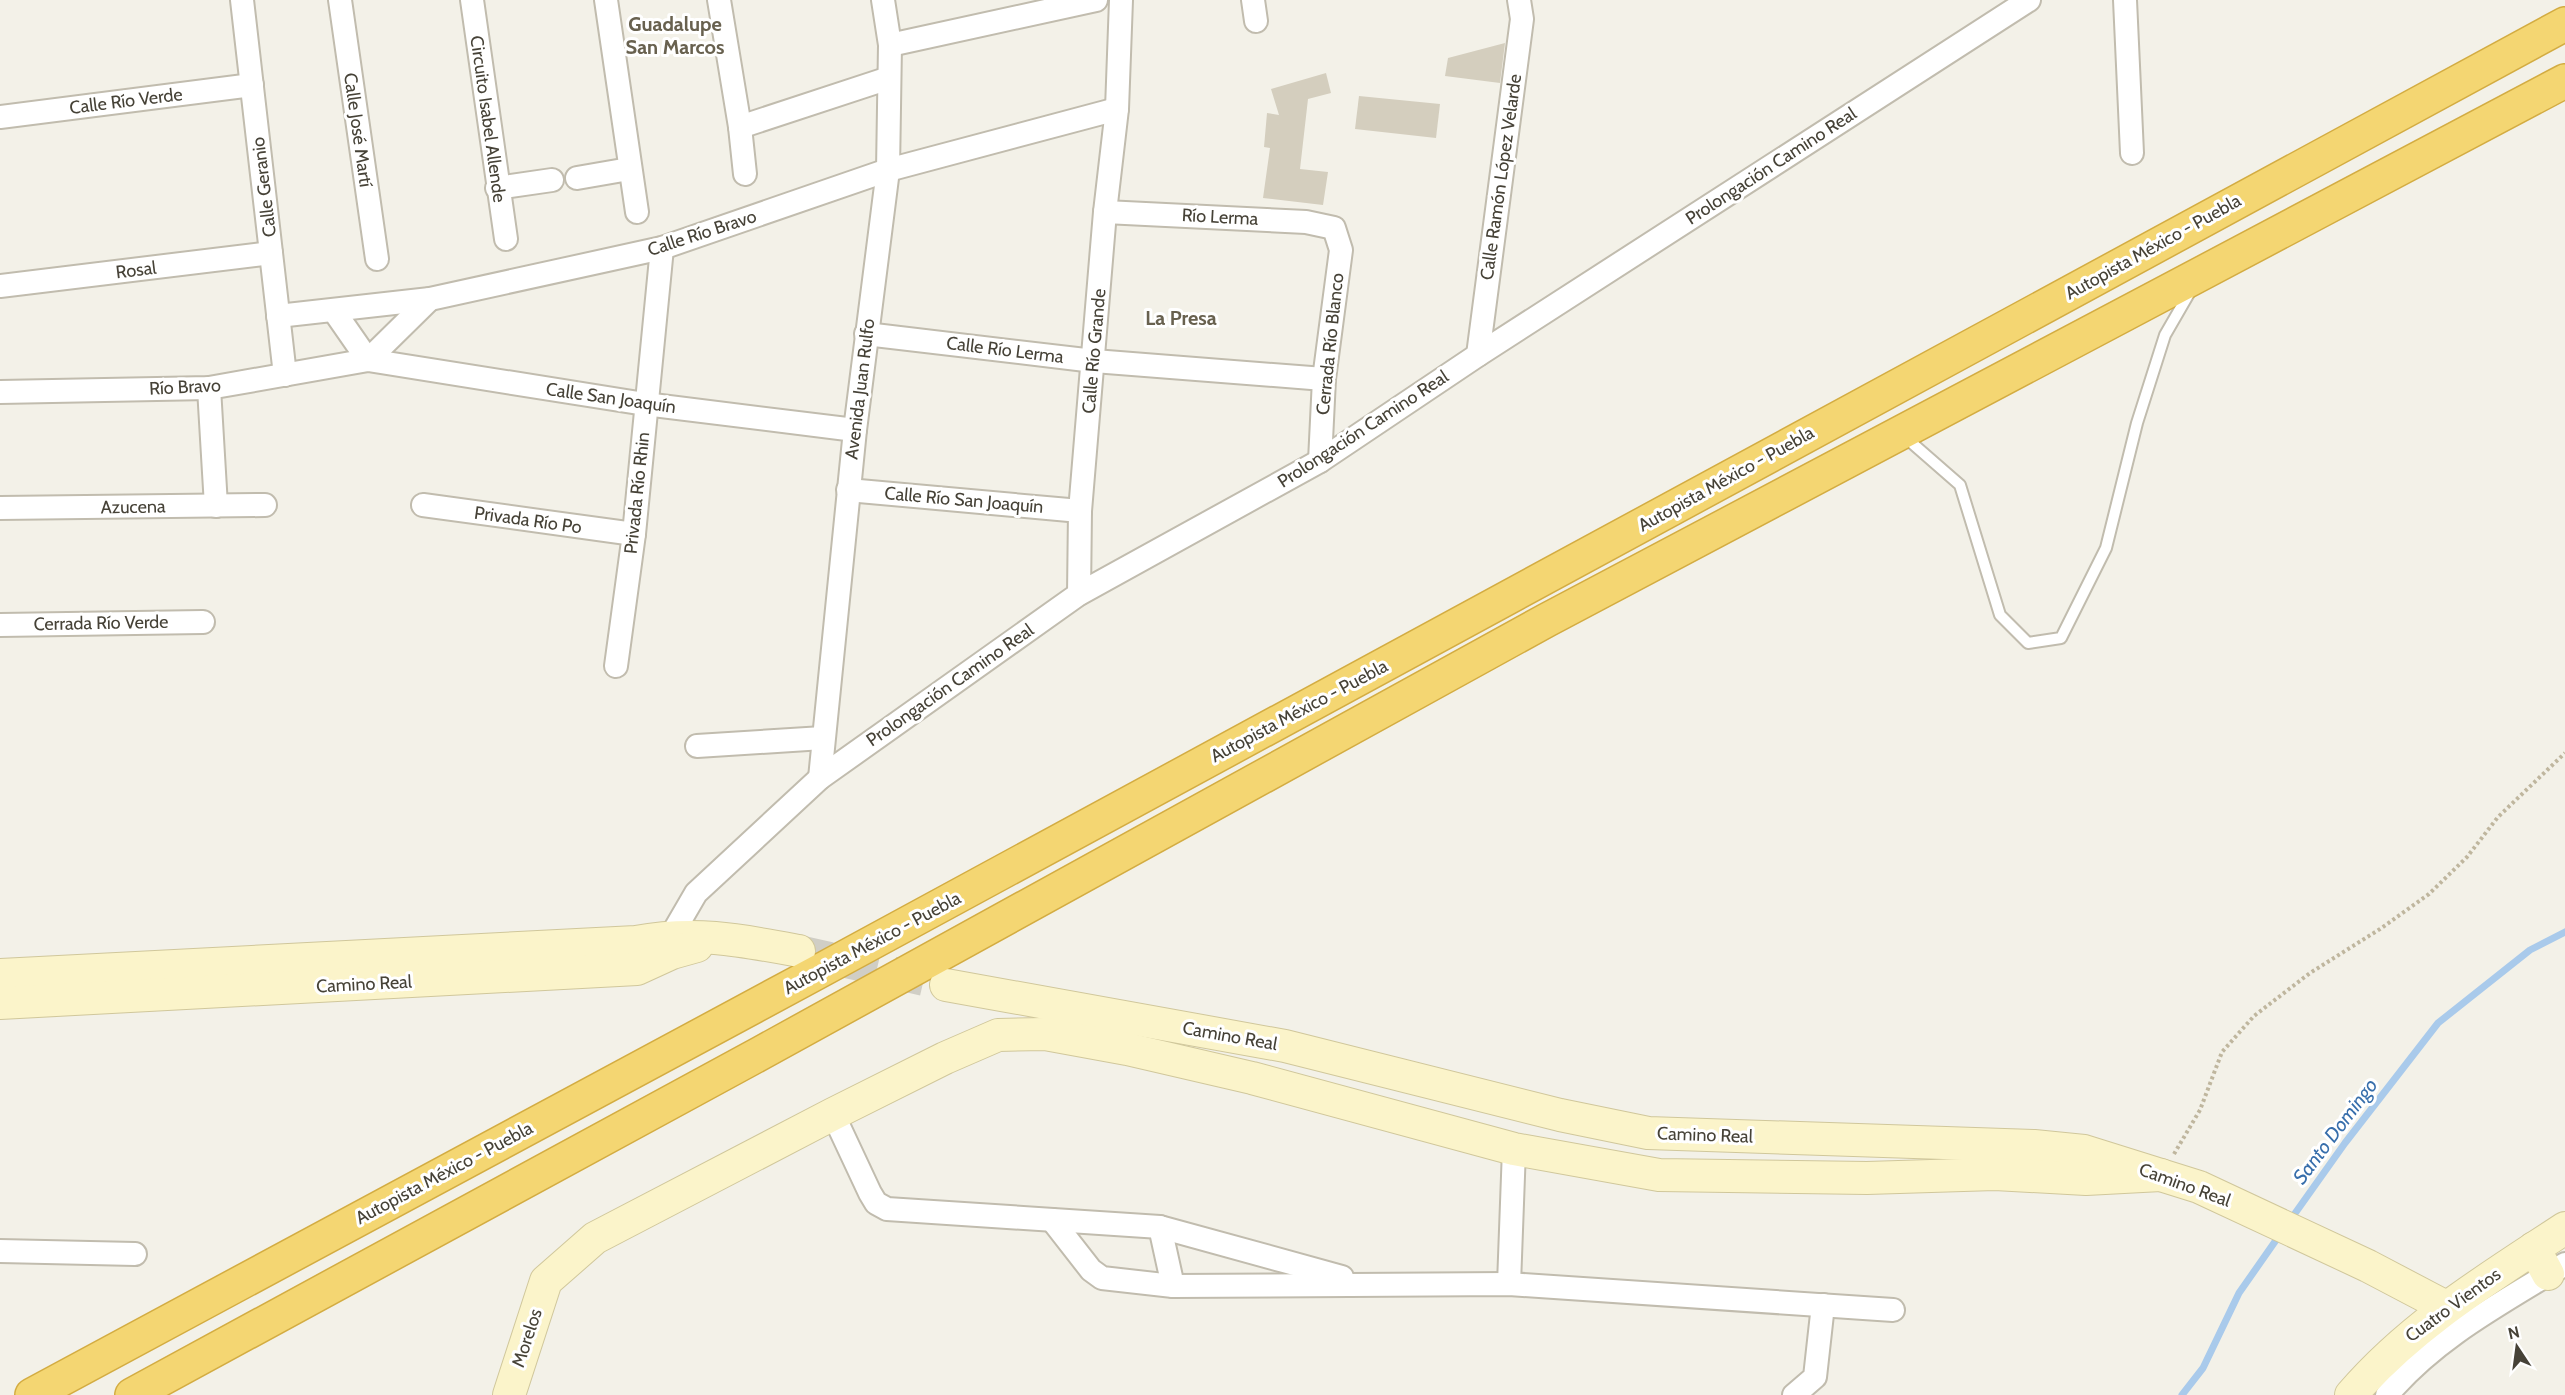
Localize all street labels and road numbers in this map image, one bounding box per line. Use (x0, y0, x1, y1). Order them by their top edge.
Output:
street label: Circuito Isabel Allende (465, 34, 511, 204)
street label: Calle José Martí (339, 71, 377, 189)
street label: Calle Ramón López Velarde (1476, 73, 1526, 281)
street label: Calle Río Verde (68, 83, 184, 119)
street label: Prolongación Camino Real (1681, 102, 1861, 229)
street label: Calle Geranio (247, 136, 281, 238)
street label: Autopista México - Puebla (2061, 189, 2245, 304)
street label: Río Lerma (1181, 204, 1259, 230)
street label: Calle Río Bravo (645, 205, 759, 261)
street label: Rosal (114, 257, 158, 283)
street label: Cerrada Río Blanco (1312, 272, 1348, 416)
street label: Calle Río Grande (1078, 288, 1110, 414)
street label: Avenida Juan Rulfo (840, 317, 880, 461)
street label: Calle Río Lerma (945, 332, 1065, 368)
street label: Prolongación Camino Real (1273, 365, 1453, 492)
street label: Río Bravo (149, 374, 221, 400)
street label: Calle San Joaquín (545, 378, 677, 418)
street label: Autopista México - Puebla (1634, 421, 1818, 536)
street label: Privada Río Rhin (620, 431, 654, 555)
street label: Calle Río San Joaquín (884, 482, 1044, 518)
street label: Azucena (100, 495, 166, 519)
street label: Privada Río Po (473, 502, 583, 538)
street label: Cerrada Río Verde (33, 611, 169, 635)
street label: Prolongación Camino Real (862, 618, 1039, 751)
street label: Autopista México - Puebla (1207, 655, 1392, 767)
street label: Autopista México - Puebla (780, 887, 965, 999)
street label: Camino Real (316, 970, 413, 997)
street label: Camino Real (1181, 1017, 1280, 1055)
street label: Autopista México - Puebla (352, 1117, 537, 1229)
street label: Camino Real (1657, 1122, 1754, 1148)
street label: Camino Real (2136, 1158, 2235, 1212)
street label: Cuatro Vientos (2401, 1263, 2505, 1347)
street label: Morelos (507, 1306, 547, 1370)

